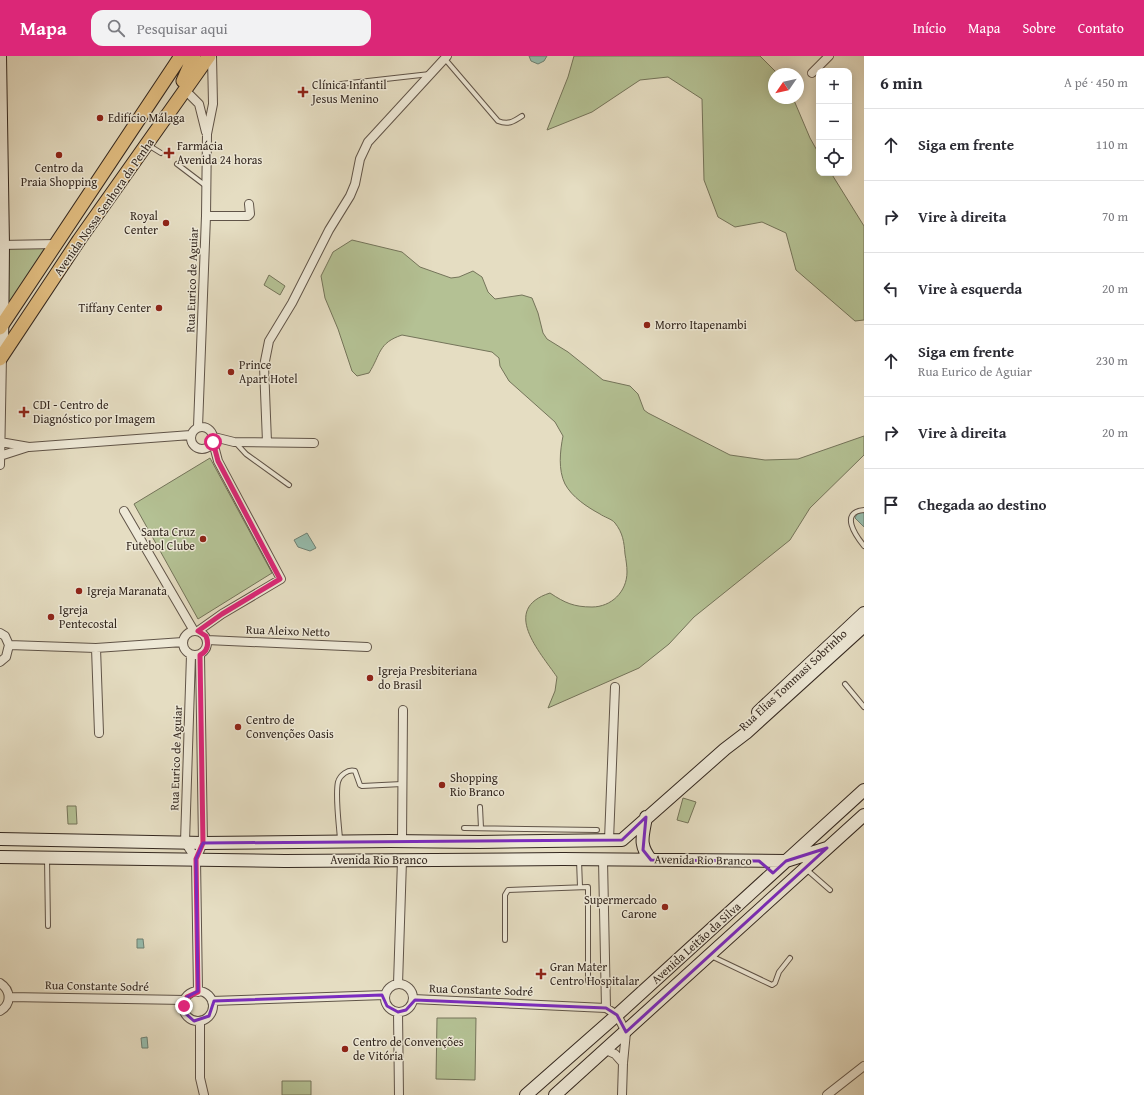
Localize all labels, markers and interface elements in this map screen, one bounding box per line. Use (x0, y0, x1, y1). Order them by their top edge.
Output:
search box (91, 10, 371, 46)
text: Mapa (20, 14, 67, 42)
icon: search (105, 17, 127, 39)
text: Pesquisar aqui (137, 18, 228, 39)
text: Início (913, 18, 946, 38)
text: Mapa (968, 18, 1000, 38)
text: Sobre (1022, 18, 1056, 38)
text: Contato (1078, 18, 1124, 38)
north arrow (768, 68, 804, 104)
map controls (816, 68, 852, 176)
button: + (816, 68, 852, 104)
text: 6 min (880, 70, 922, 95)
text: A pé · 450 m (1064, 73, 1128, 92)
place label: Clínica Infantil Jesus Menino (310, 76, 387, 107)
marker: Clínica Infantil Jesus Menino (297, 86, 309, 98)
button: − (816, 104, 852, 140)
place label: Edifício Málaga (108, 109, 185, 126)
marker: Edifício Málaga (95, 113, 105, 123)
street label: Avenida Nossa Senhora da Penha (49, 134, 158, 279)
icon: ahead (880, 134, 902, 156)
text: Siga em frente (918, 134, 1014, 155)
text: 110 m (1096, 135, 1128, 154)
place label: Farmácia Avenida 24 horas (177, 137, 262, 168)
button: locate (816, 140, 852, 176)
marker: Farmácia Avenida 24 horas (164, 148, 174, 158)
marker: Centro da Praia Shopping (54, 150, 64, 160)
place label: Centro da Praia Shopping (21, 159, 97, 190)
icon: right (880, 206, 902, 228)
text: Vire à direita (918, 206, 1006, 227)
place label: Royal Center (124, 207, 159, 238)
text: 70 m (1102, 207, 1128, 226)
marker: Royal Center (161, 218, 171, 228)
street label: Rua Eurico de Aguiar (181, 227, 202, 333)
icon: left (880, 278, 902, 300)
text: Vire à esquerda (918, 278, 1022, 299)
text: 20 m (1102, 279, 1128, 298)
place label: Tiffany Center (78, 299, 151, 316)
marker: Tiffany Center (154, 303, 164, 313)
place label: Morro Itapenambi (655, 316, 748, 333)
marker: Morro Itapenambi (642, 320, 652, 330)
text: Siga em frente (918, 341, 1014, 362)
icon: ahead (880, 350, 902, 372)
text: 230 m (1096, 351, 1128, 370)
place label: Prince Apart Hotel (239, 356, 298, 387)
text: Rua Eurico de Aguiar (918, 362, 1032, 381)
marker: Prince Apart Hotel (226, 367, 236, 377)
place label: CDI - Centro de Diagnóstico por Imagem (33, 396, 156, 427)
marker: CDI - Centro de Diagnóstico por Imagem (18, 406, 30, 418)
icon: right (880, 422, 902, 444)
text: Vire à direita (918, 422, 1006, 443)
text: 20 m (1102, 423, 1128, 442)
route start (204, 433, 222, 451)
icon: arrive (880, 494, 902, 516)
text: Chegada ao destino (918, 494, 1046, 515)
place label: Santa Cruz Futebol Clube (126, 523, 195, 554)
marker: Santa Cruz Futebol Clube (198, 534, 208, 544)
place label: Igreja Maranata (87, 582, 167, 599)
marker: Igreja Maranata (74, 586, 84, 596)
place label: Igreja Pentecostal (59, 601, 118, 632)
marker: Igreja Pentecostal (46, 612, 56, 622)
street label: Rua Aleixo Netto (246, 621, 330, 640)
street label: Rua Elias Tommasi Sobrinho (735, 625, 850, 734)
place label: Igreja Presbiteriana do Brasil (378, 662, 477, 693)
marker: Igreja Presbiteriana do Brasil (365, 673, 375, 683)
street label: Rua Eurico de Aguiar (165, 705, 186, 811)
place label: Centro de Convenções Oasis (246, 711, 334, 742)
marker: Centro de Convenções Oasis (233, 722, 243, 732)
place label: Shopping Rio Branco (450, 769, 505, 800)
marker: Shopping Rio Branco (437, 780, 447, 790)
street label: Avenida Rio Branco (654, 850, 752, 869)
street label: Avenida Rio Branco (330, 851, 428, 868)
place label: Supermercado Carone (584, 891, 657, 922)
street label: Avenida Leitão da Silva (647, 898, 744, 987)
marker: Supermercado Carone (660, 902, 670, 912)
place label: Gran Mater Centro Hospitalar (550, 958, 639, 989)
marker: Gran Mater Centro Hospitalar (535, 968, 547, 980)
street label: Rua Constante Sodré (45, 976, 150, 995)
street label: Rua Constante Sodré (429, 979, 534, 1000)
route end (175, 997, 193, 1015)
place label: Centro de Convenções de Vitória (353, 1033, 464, 1064)
marker: Centro de Convenções de Vitória (340, 1044, 350, 1054)

